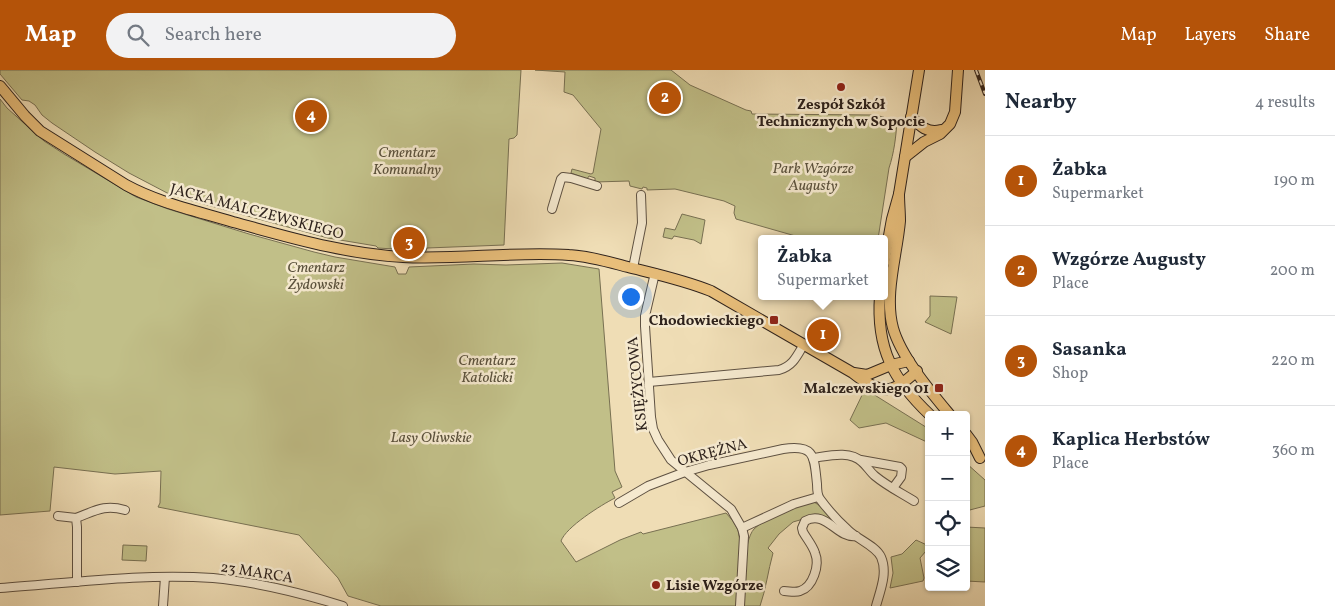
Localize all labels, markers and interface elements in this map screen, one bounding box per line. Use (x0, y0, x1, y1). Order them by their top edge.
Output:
search box (106, 13, 456, 58)
text: Map (25, 18, 76, 52)
icon: search (124, 21, 152, 49)
text: Search here (164, 22, 262, 48)
text: Map (1120, 23, 1156, 48)
text: Layers (1184, 23, 1236, 48)
text: Share (1264, 23, 1310, 48)
pin: 2 (649, 79, 681, 117)
marker: Zespół Szkół Technicznych w Sopocie (835, 81, 847, 93)
text: Nearby (1005, 88, 1076, 117)
text: 4 results (1255, 92, 1315, 114)
place label: Zespół Szkół Technicznych w Sopocie (757, 95, 925, 133)
pin: 4 (295, 97, 327, 135)
park label: Cmentarz Komunalny (373, 143, 441, 181)
text: Żabka (1052, 157, 1107, 183)
park label: Park Wzgórze Augusty (773, 159, 854, 197)
text: 1 (1018, 170, 1024, 192)
text: 190 m (1273, 170, 1315, 192)
street label: JACKA MALCZEWSKIEGO (167, 179, 346, 246)
text: Supermarket (1052, 183, 1144, 205)
pin: 3 (393, 224, 425, 262)
popup (758, 235, 888, 300)
text: Żabka (777, 244, 832, 270)
text: Wzgórze Augusty (1052, 247, 1206, 273)
park label: Cmentarz Żydowski (287, 258, 345, 296)
text: 2 (1017, 260, 1025, 282)
text: 200 m (1270, 260, 1315, 282)
text: Supermarket (777, 270, 869, 292)
text: Place (1052, 273, 1089, 295)
your location (618, 284, 644, 310)
place label: Chodowieckiego (649, 311, 764, 332)
marker: Chodowieckiego (768, 314, 780, 326)
pin: 1 (807, 316, 839, 354)
street label: KSIĘŻYCOWA (623, 335, 654, 432)
text: Sasanka (1052, 337, 1127, 363)
text: 3 (1017, 350, 1025, 372)
text: 220 m (1271, 350, 1315, 372)
park label: Cmentarz Katolicki (458, 351, 516, 389)
text: Shop (1052, 363, 1088, 385)
place label: Malczewskiego 01 (803, 379, 929, 400)
marker: Malczewskiego 01 (933, 382, 945, 394)
map controls (925, 411, 970, 591)
button: + (925, 411, 970, 456)
text: Kaplica Herbstów (1052, 427, 1210, 453)
park label: Lasy Oliwskie (391, 428, 472, 449)
street label: OKRĘŻNA (675, 434, 750, 473)
text: 4 (1016, 440, 1026, 462)
text: 360 m (1272, 440, 1315, 462)
text: Place (1052, 453, 1089, 475)
button: − (925, 456, 970, 501)
button: locate (925, 501, 970, 546)
button: layers (925, 546, 970, 591)
street label: 23 MARCA (219, 557, 295, 590)
place label: Lisie Wzgórze (666, 576, 764, 597)
marker: Lisie Wzgórze (650, 579, 662, 591)

